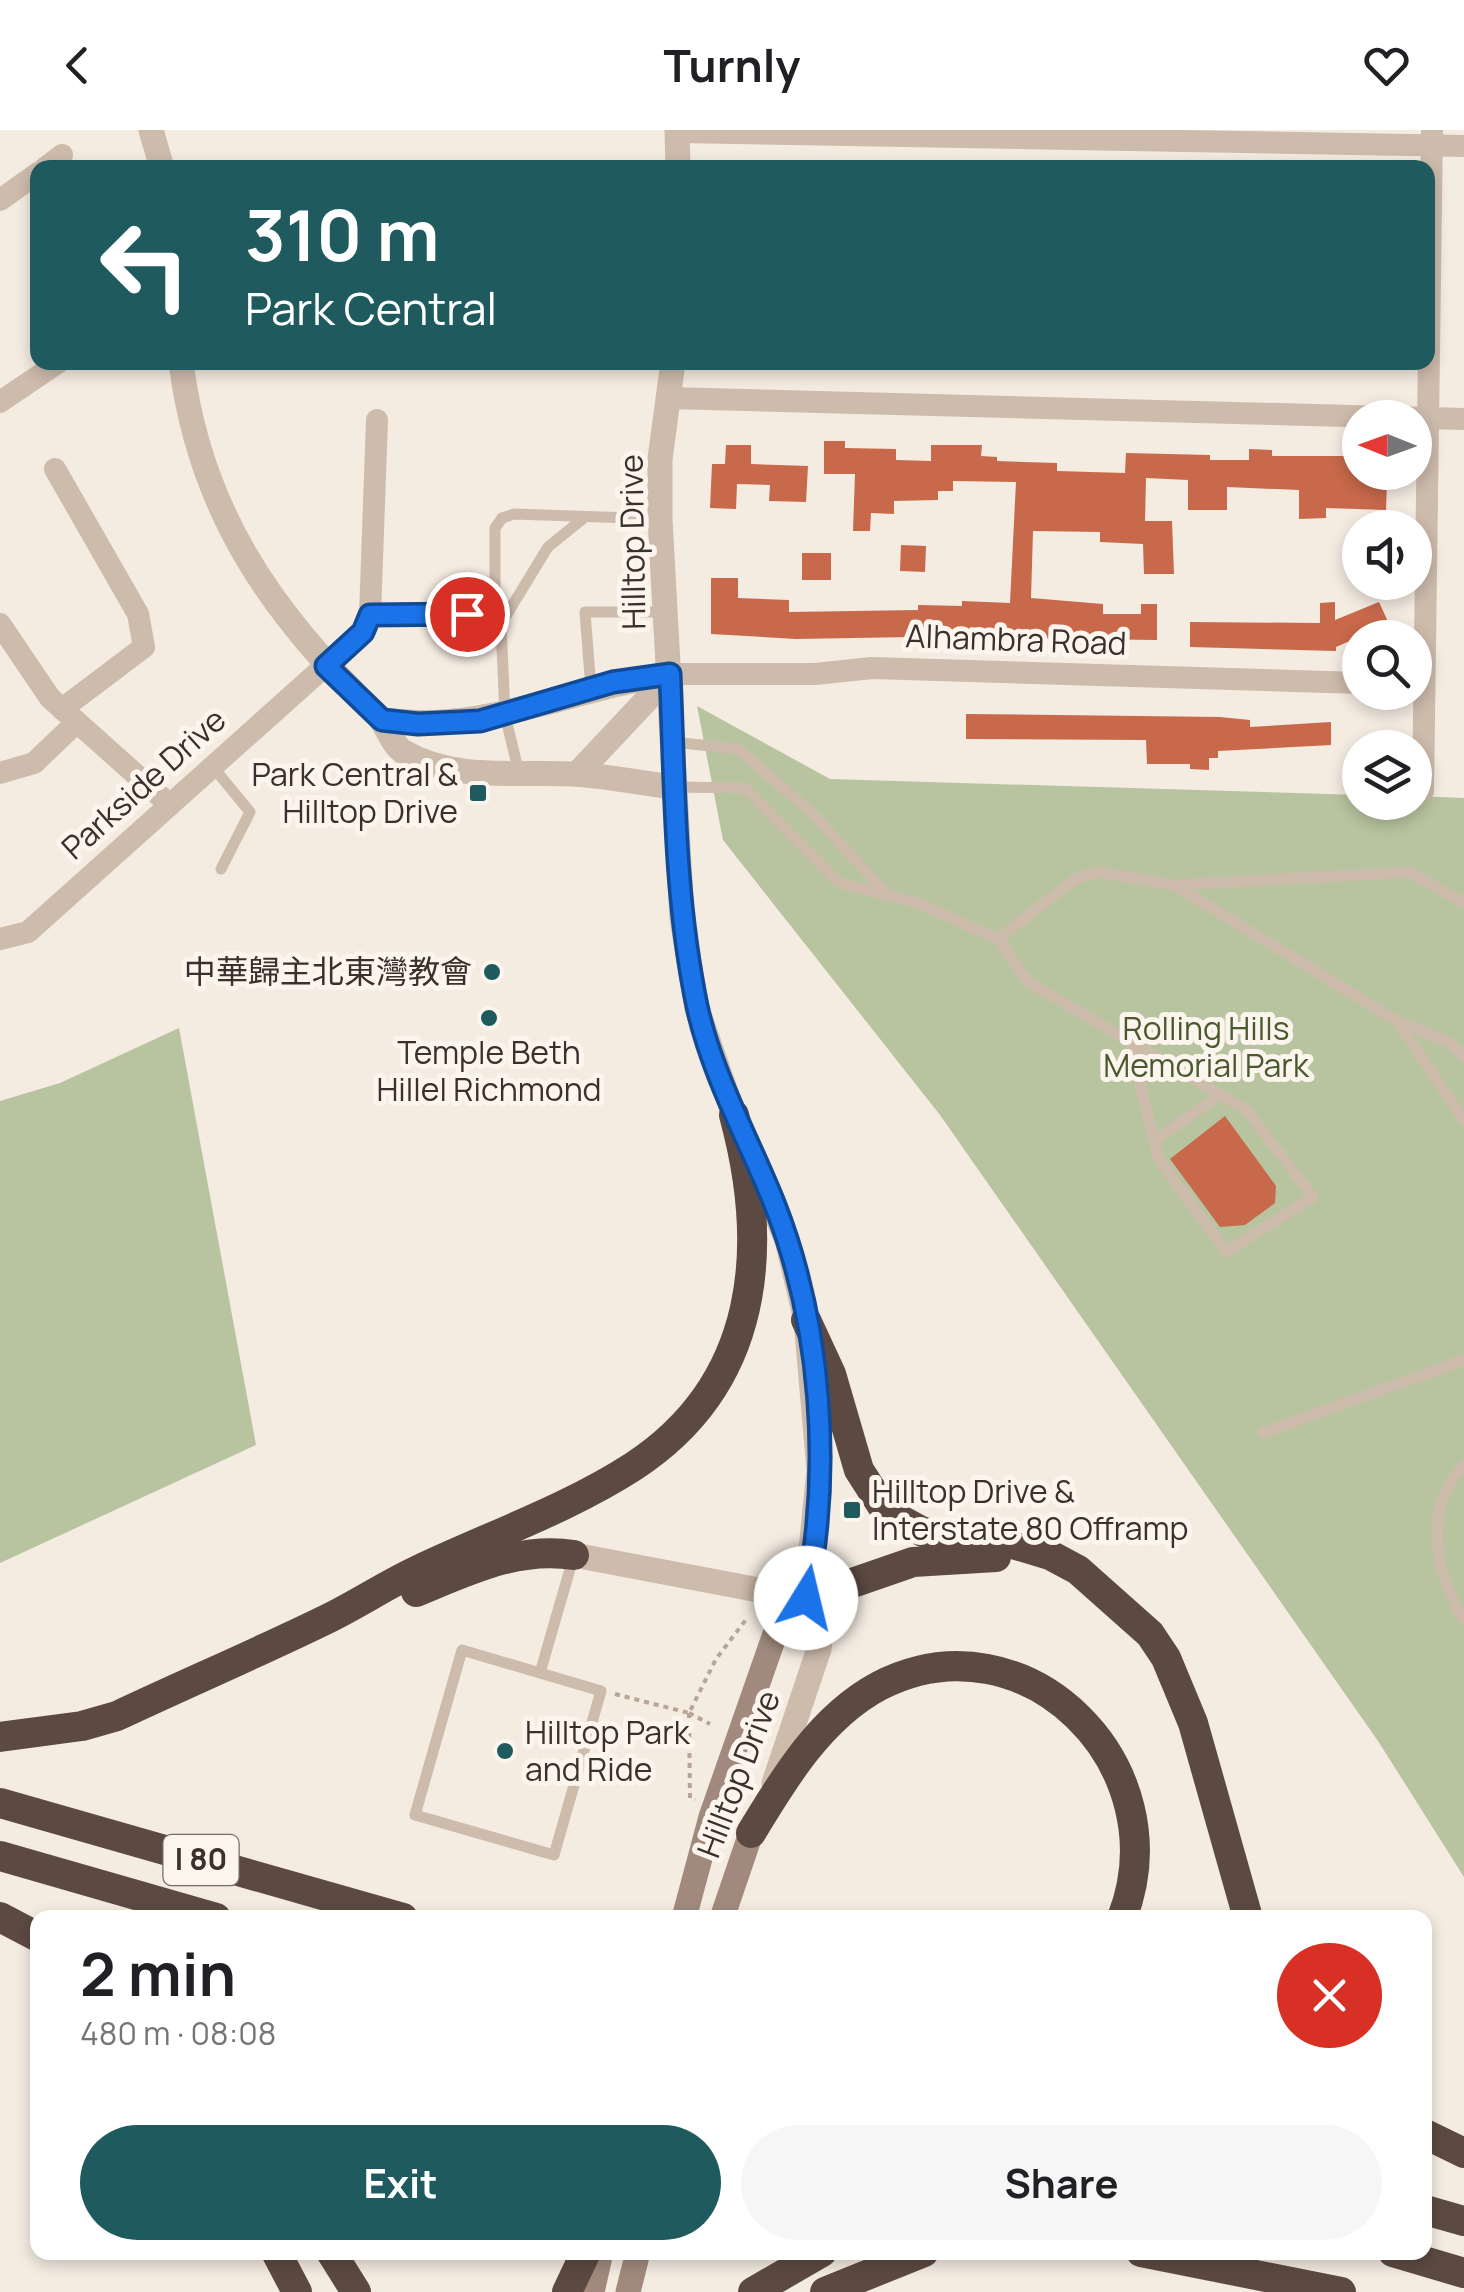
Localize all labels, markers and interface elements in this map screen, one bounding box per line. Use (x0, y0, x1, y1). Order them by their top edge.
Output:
text: Turnly (663, 34, 801, 96)
icon: back (50, 38, 105, 93)
icon: heart (1359, 38, 1414, 93)
text: 310 m (245, 186, 439, 282)
icon: left (80, 200, 210, 330)
text: Park Central (245, 277, 497, 339)
north arrow (1342, 400, 1432, 490)
map controls (1342, 400, 1432, 820)
street label: Hilltop Drive (608, 454, 656, 630)
button: sound (1342, 510, 1432, 600)
pin (425, 572, 510, 657)
icon: arrive (440, 587, 495, 642)
street label: Alhambra Road (905, 613, 1128, 665)
button: search (1342, 620, 1432, 710)
street label: Parkside Drive (52, 698, 235, 869)
button: layers (1342, 730, 1432, 820)
place label: Park Central & Hilltop Drive (251, 752, 458, 833)
marker: Park Central & Hilltop Drive (467, 782, 489, 804)
place label: 中華歸主北東灣教會 (184, 949, 472, 993)
marker: 中華歸主北東灣教會 (481, 961, 503, 983)
park label: Rolling Hills Memorial Park (1103, 1006, 1310, 1087)
marker: Temple Beth Hillel Richmond (478, 1007, 500, 1029)
place label: Temple Beth Hillel Richmond (376, 1030, 602, 1111)
place label: Hilltop Drive & Interstate 80 Offramp (872, 1469, 1189, 1550)
marker: Hilltop Drive & Interstate 80 Offramp (841, 1499, 863, 1521)
position arrow (754, 1546, 858, 1650)
street label: Hilltop Drive (686, 1684, 790, 1863)
place label: Hilltop Park and Ride (525, 1710, 691, 1791)
marker: Hilltop Park and Ride (494, 1740, 516, 1762)
road number: I 80 (164, 1835, 238, 1885)
text: 2 min (80, 1932, 236, 2014)
button: close (1277, 1943, 1382, 2048)
text: 480 m · 08:08 (80, 2011, 276, 2055)
button: Exit (80, 2125, 721, 2240)
button: Share (741, 2125, 1382, 2240)

